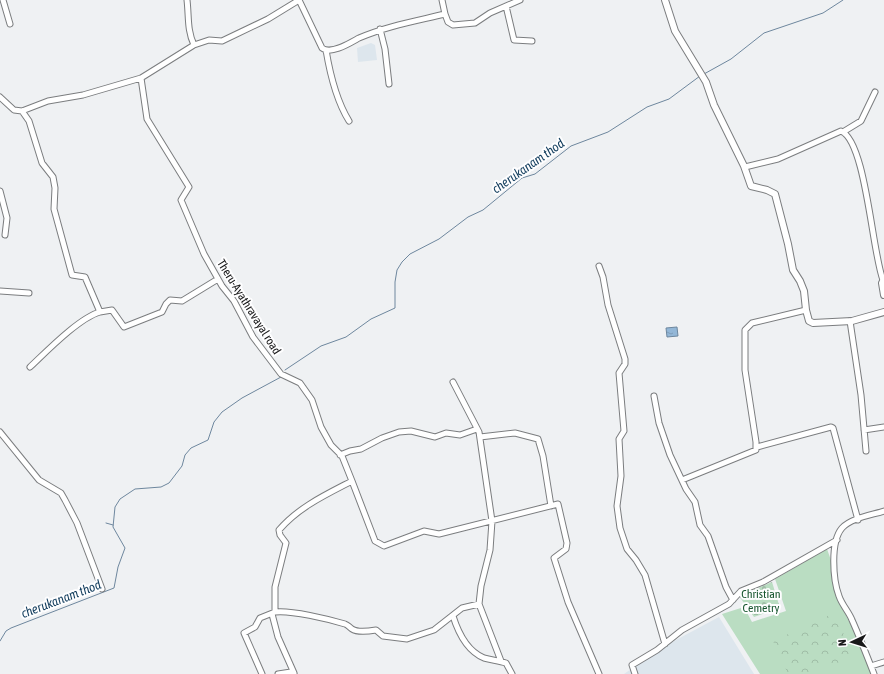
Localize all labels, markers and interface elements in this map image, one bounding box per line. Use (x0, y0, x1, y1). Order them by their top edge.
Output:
water label: cherukanam thod (489, 136, 567, 196)
street label: Theru-Ayathravayal road (214, 257, 284, 357)
water label: cherukanam thod (19, 577, 103, 621)
park label: Christian Cemetry (741, 587, 781, 615)
north arrow (832, 622, 872, 662)
text: N (836, 639, 848, 646)

